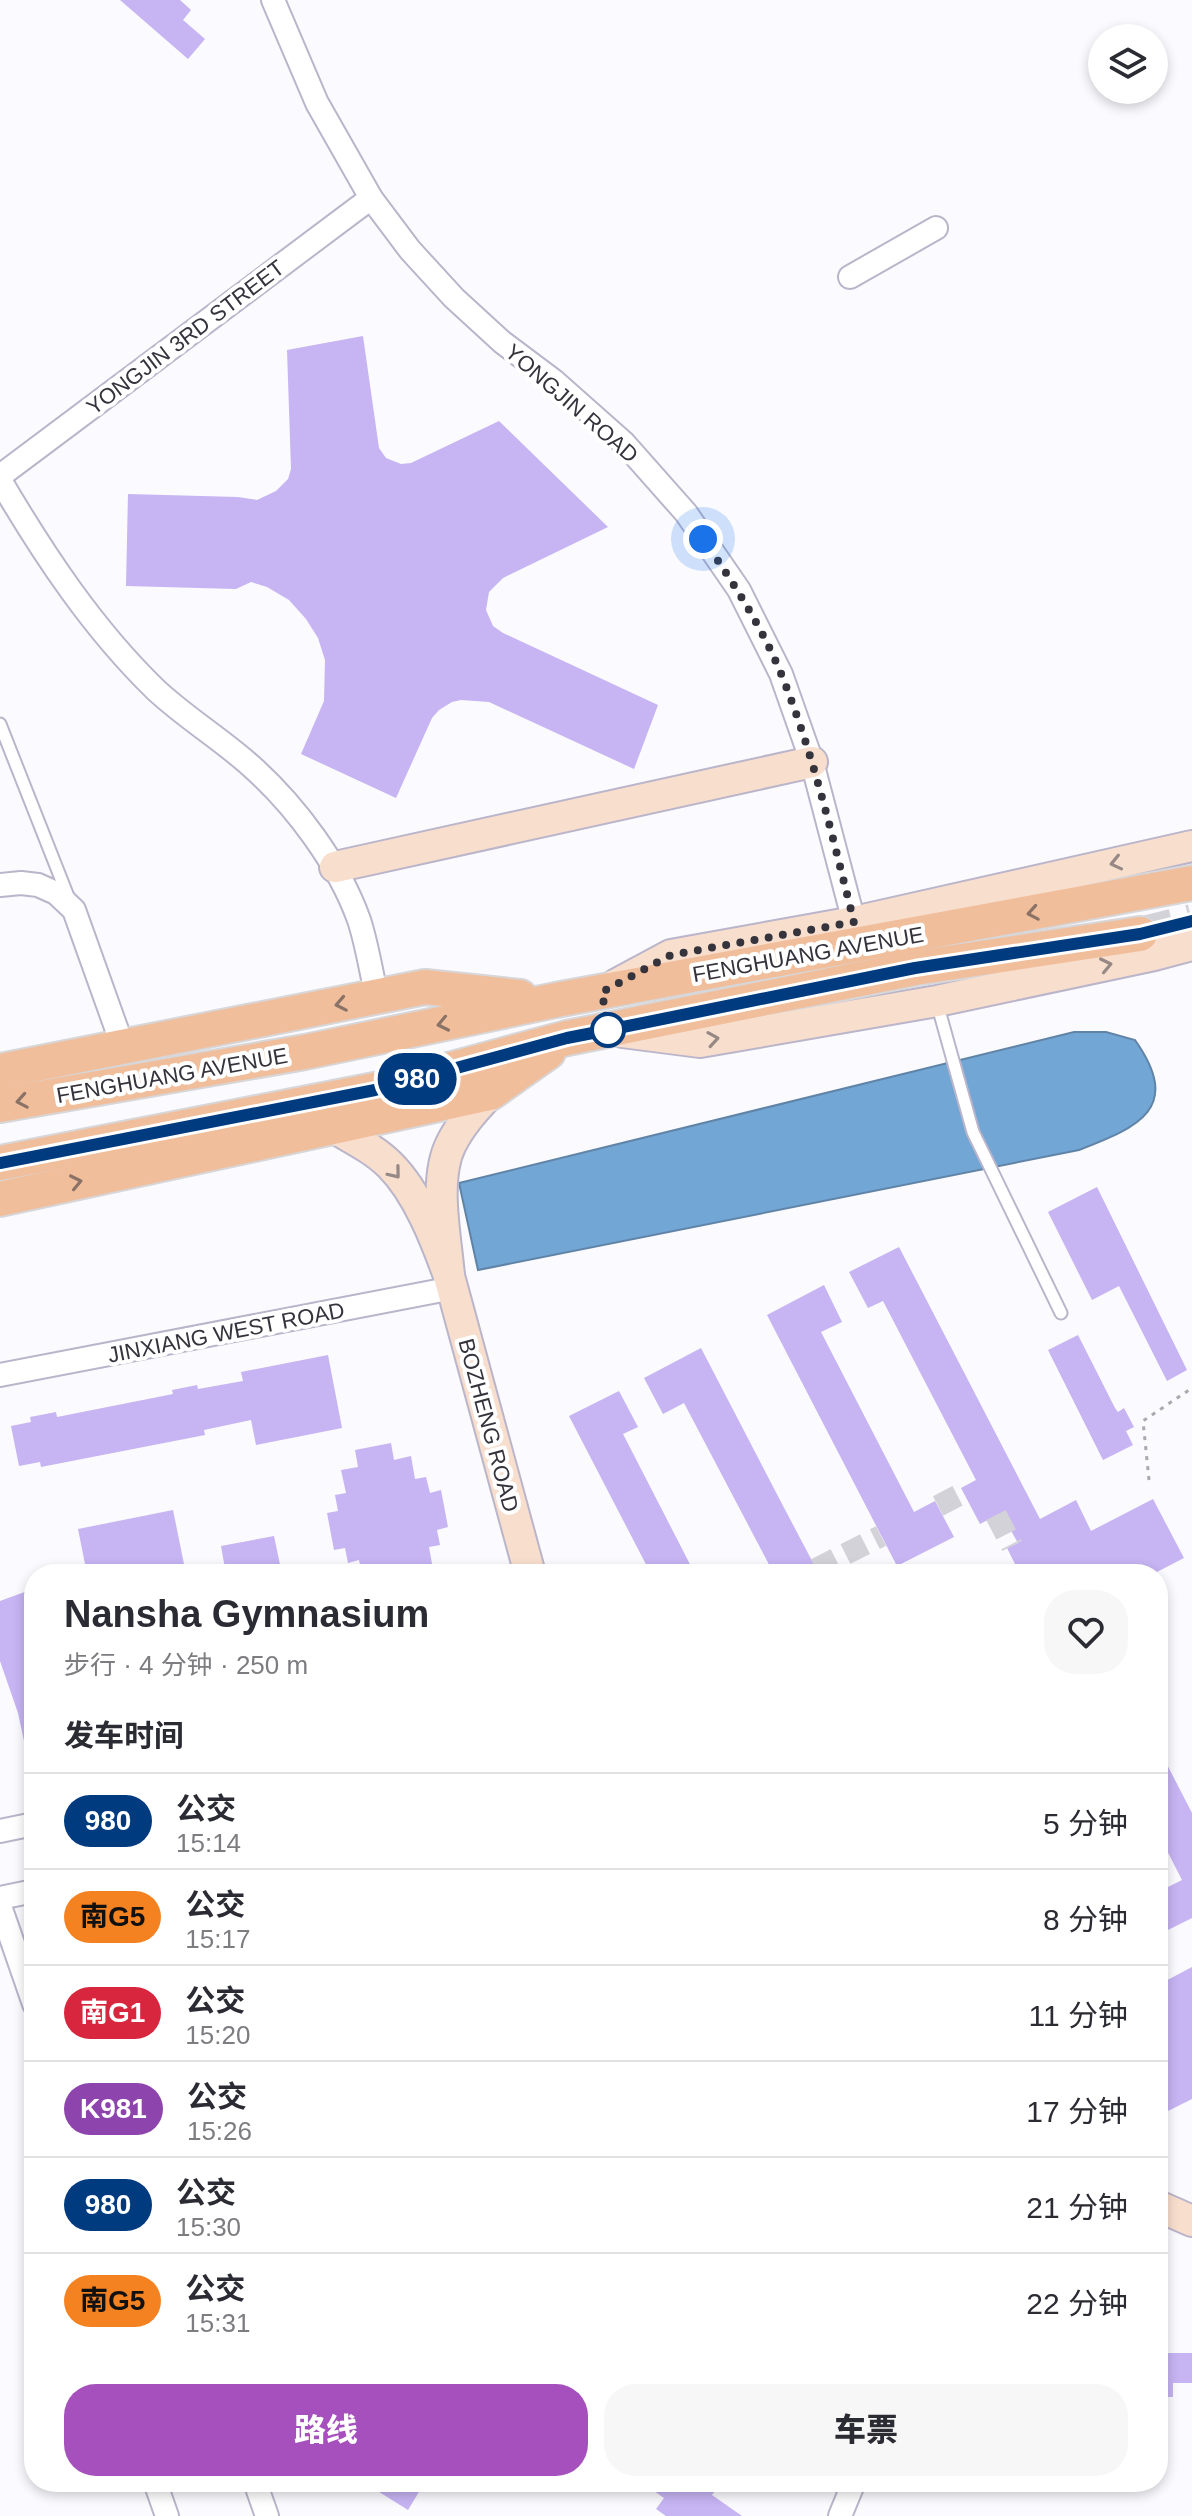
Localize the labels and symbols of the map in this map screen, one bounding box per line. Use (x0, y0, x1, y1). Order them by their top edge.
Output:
street label: YONGJIN 3RD STREET (82, 255, 289, 420)
street label: YONGJIN ROAD (500, 339, 643, 468)
your location (683, 519, 723, 559)
one-way arrow (1110, 854, 1123, 871)
one-way arrow (1026, 904, 1040, 921)
street label: FENGHUANG AVENUE (691, 922, 926, 987)
one-way arrow (1100, 958, 1113, 975)
one-way arrow (334, 995, 348, 1012)
unlabelled marker (591, 1013, 625, 1047)
one-way arrow (436, 1014, 450, 1031)
one-way arrow (706, 1032, 720, 1049)
street label: FENGHUANG AVENUE (55, 1043, 290, 1108)
line badge: 980 (371, 1053, 463, 1105)
one-way arrow (15, 1092, 29, 1109)
one-way arrow (385, 1164, 400, 1178)
one-way arrow (69, 1174, 83, 1191)
street label: JINXIANG WEST ROAD (106, 1297, 346, 1368)
street label: BOZHENG ROAD (453, 1336, 524, 1515)

